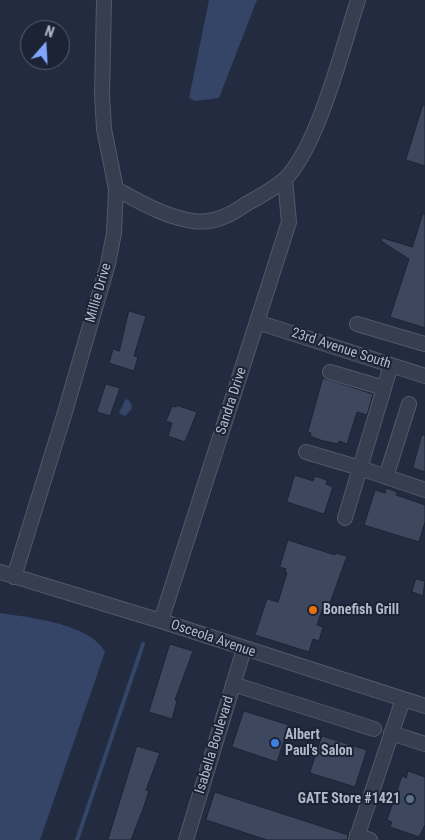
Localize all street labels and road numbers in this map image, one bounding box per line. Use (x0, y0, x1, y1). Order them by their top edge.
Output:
street label: Millie Drive (83, 261, 115, 325)
street label: 23rd Avenue South (289, 325, 393, 373)
street label: Sandra Drive (213, 365, 251, 437)
street label: Osceola Avenue (169, 617, 257, 661)
street label: Isabella Boulevard (192, 694, 238, 796)

